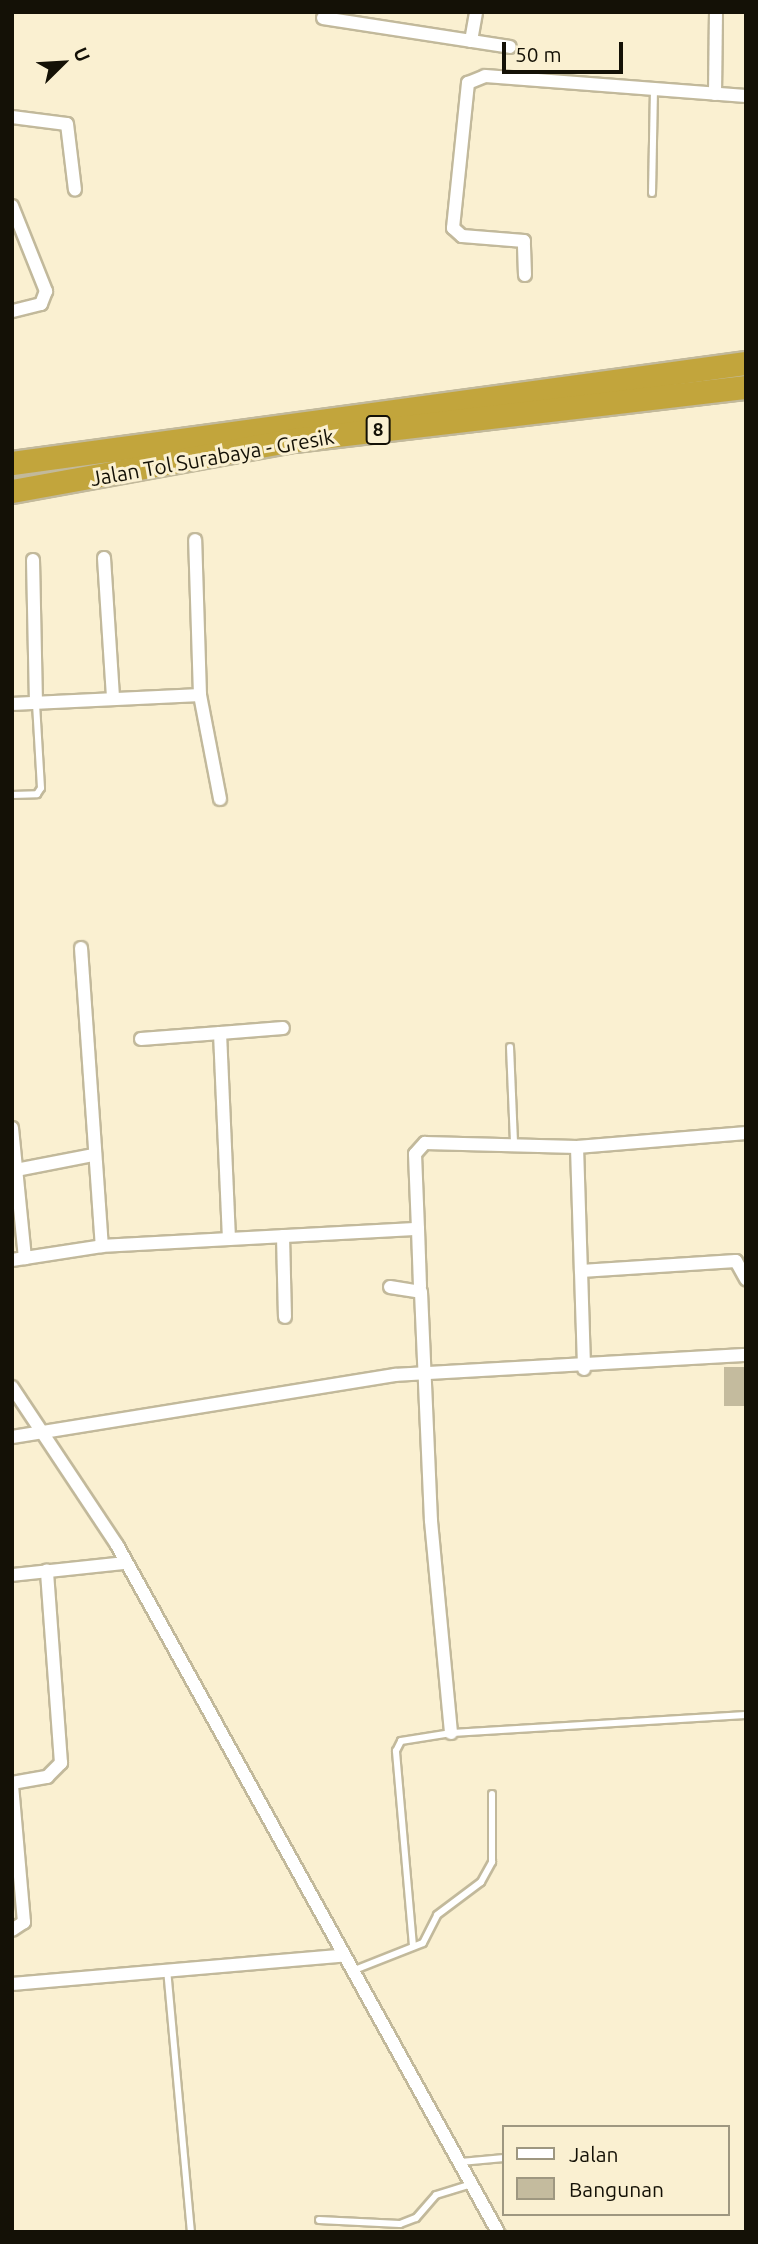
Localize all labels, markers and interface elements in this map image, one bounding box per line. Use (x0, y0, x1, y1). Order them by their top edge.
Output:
north arrow (28, 28, 98, 98)
scale bar (506, 28, 627, 72)
text: 50 m (515, 42, 562, 66)
text: U (69, 44, 95, 65)
road number: 8 (364, 414, 392, 446)
street label: Jalan Tol Surabaya - Gresik (88, 423, 336, 491)
legend (503, 2125, 730, 2216)
text: Jalan (569, 2142, 618, 2166)
text: Bangunan (569, 2177, 664, 2201)

